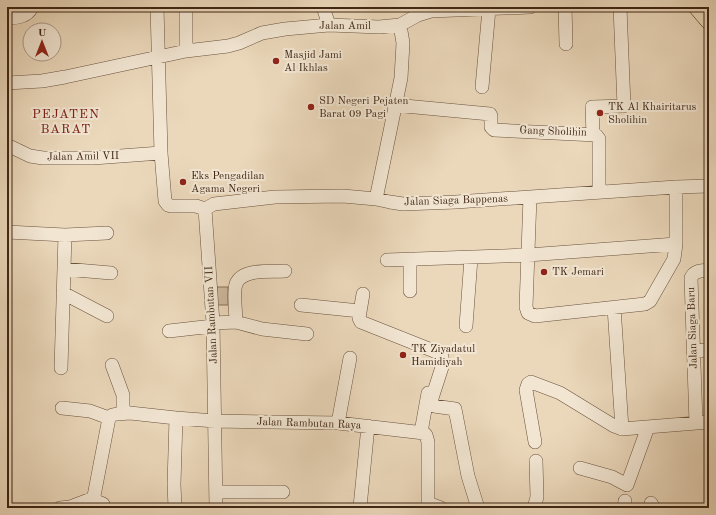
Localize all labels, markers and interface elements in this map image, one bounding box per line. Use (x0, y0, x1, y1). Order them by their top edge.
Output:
street label: Jalan Amil (319, 21, 371, 32)
north arrow (22, 22, 62, 62)
text: U (38, 28, 47, 39)
place label: Masjid Jami Al Ikhlas (284, 50, 342, 74)
marker: Masjid Jami Al Ikhlas (271, 56, 281, 66)
place label: SD Negeri Pejaten Barat 09 Pagi (319, 96, 408, 120)
marker: SD Negeri Pejaten Barat 09 Pagi (306, 102, 316, 112)
place label: TK Al Khairitarus Sholihin (608, 102, 697, 126)
district label: PEJATEN BARAT (32, 108, 100, 136)
marker: TK Al Khairitarus Sholihin (595, 108, 605, 118)
street label: Gang Sholihin (519, 125, 587, 139)
street label: Jalan Amil VII (47, 151, 119, 163)
place label: Eks Pengadilan Agama Negeri (191, 171, 265, 195)
marker: Eks Pengadilan Agama Negeri (178, 177, 188, 187)
street label: Jalan Siaga Bappenas (404, 194, 508, 208)
street label: Jalan Rambutan VII (204, 266, 220, 364)
marker: TK Jemari (539, 267, 549, 277)
place label: TK Jemari (552, 267, 604, 278)
street label: Jalan Siaga Baru (686, 287, 700, 369)
place label: TK Ziyadatul Hamidiyah (411, 344, 475, 368)
marker: TK Ziyadatul Hamidiyah (398, 350, 408, 360)
street label: Jalan Rambutan Raya (256, 417, 362, 431)

